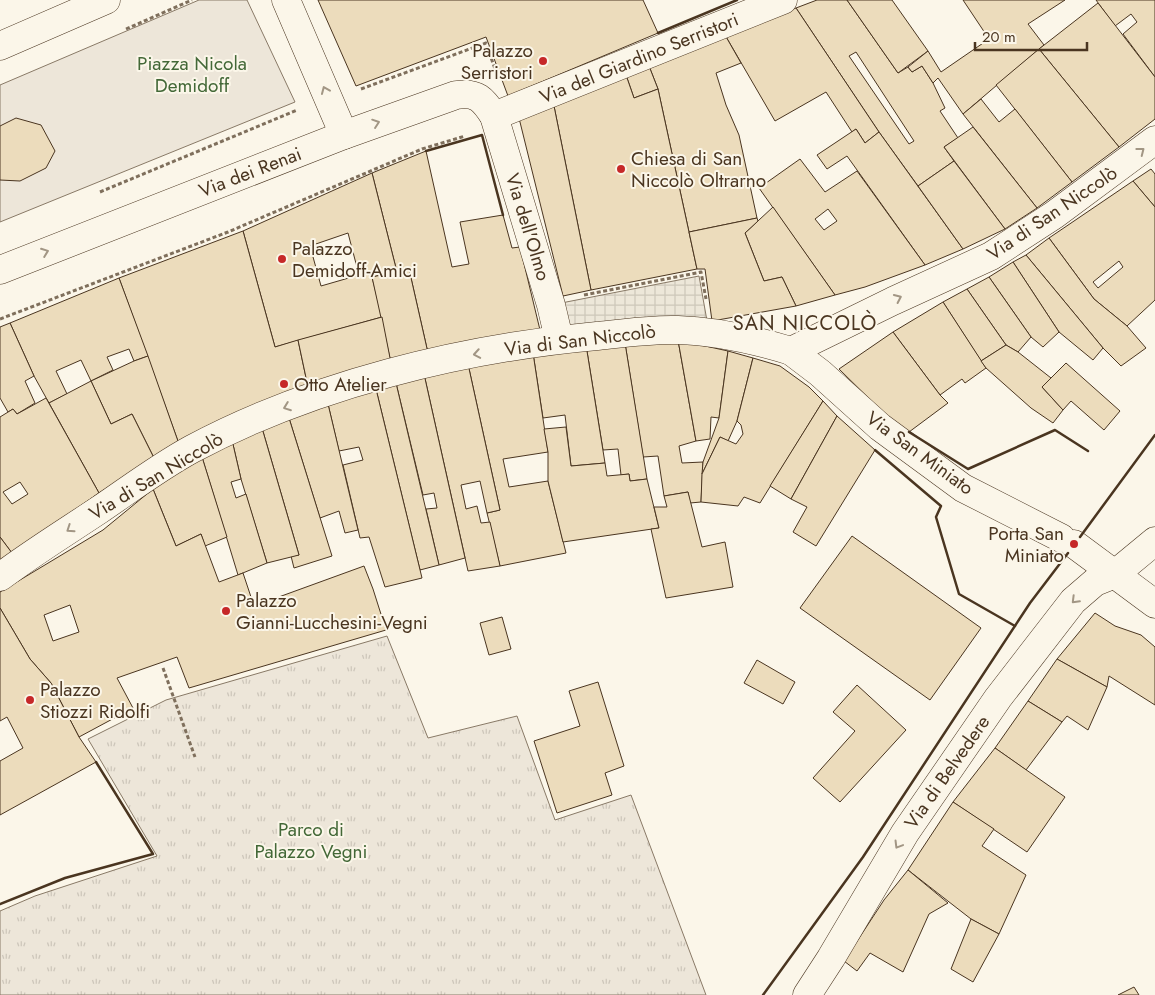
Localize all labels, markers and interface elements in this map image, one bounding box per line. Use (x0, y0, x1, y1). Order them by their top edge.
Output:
street label: Via del Giardino Serristori (535, 6, 743, 110)
scale bar (975, 20, 1088, 52)
text: 20 m (982, 26, 1016, 48)
place label: Palazzo Serristori (461, 37, 533, 86)
park label: Piazza Nicola Demidoff (137, 50, 247, 99)
marker: Palazzo Serristori (537, 55, 549, 67)
one-way arrow (320, 86, 331, 95)
one-way arrow (371, 119, 380, 129)
street label: Via dei Renai (195, 140, 305, 204)
place label: Chiesa di San Niccolò Oltrarno (631, 145, 766, 194)
one-way arrow (1135, 149, 1144, 157)
street label: Via di San Niccolò (981, 159, 1123, 267)
marker: Chiesa di San Niccolò Oltrarno (615, 163, 627, 175)
street label: Via dell'Olmo (499, 170, 557, 284)
place label: Palazzo Demidoff-Amici (292, 235, 417, 284)
one-way arrow (41, 248, 49, 258)
marker: Palazzo Demidoff-Amici (276, 253, 288, 265)
one-way arrow (893, 294, 902, 305)
district label: SAN NICCOLÒ (733, 309, 877, 338)
street label: Via di San Niccolò (503, 317, 657, 363)
one-way arrow (473, 348, 481, 358)
place label: Otto Atelier (294, 371, 387, 398)
marker: Otto Atelier (278, 378, 290, 390)
one-way arrow (283, 401, 292, 411)
street label: Via San Miniato (861, 405, 979, 501)
street label: Via di San Niccolò (84, 425, 228, 527)
place label: Porta San Miniato (988, 520, 1064, 569)
one-way arrow (66, 523, 76, 532)
marker: Porta San Miniato (1068, 538, 1080, 550)
place label: Palazzo Gianni-Lucchesini-Vegni (236, 587, 428, 636)
one-way arrow (1072, 595, 1081, 604)
marker: Palazzo Gianni-Lucchesini-Vegni (220, 605, 232, 617)
place label: Palazzo Stiozzi Ridolfi (40, 676, 150, 725)
marker: Palazzo Stiozzi Ridolfi (24, 694, 36, 706)
street label: Via di Belvedere (898, 710, 996, 834)
park label: Parco di Palazzo Vegni (255, 816, 367, 865)
one-way arrow (894, 839, 904, 848)

